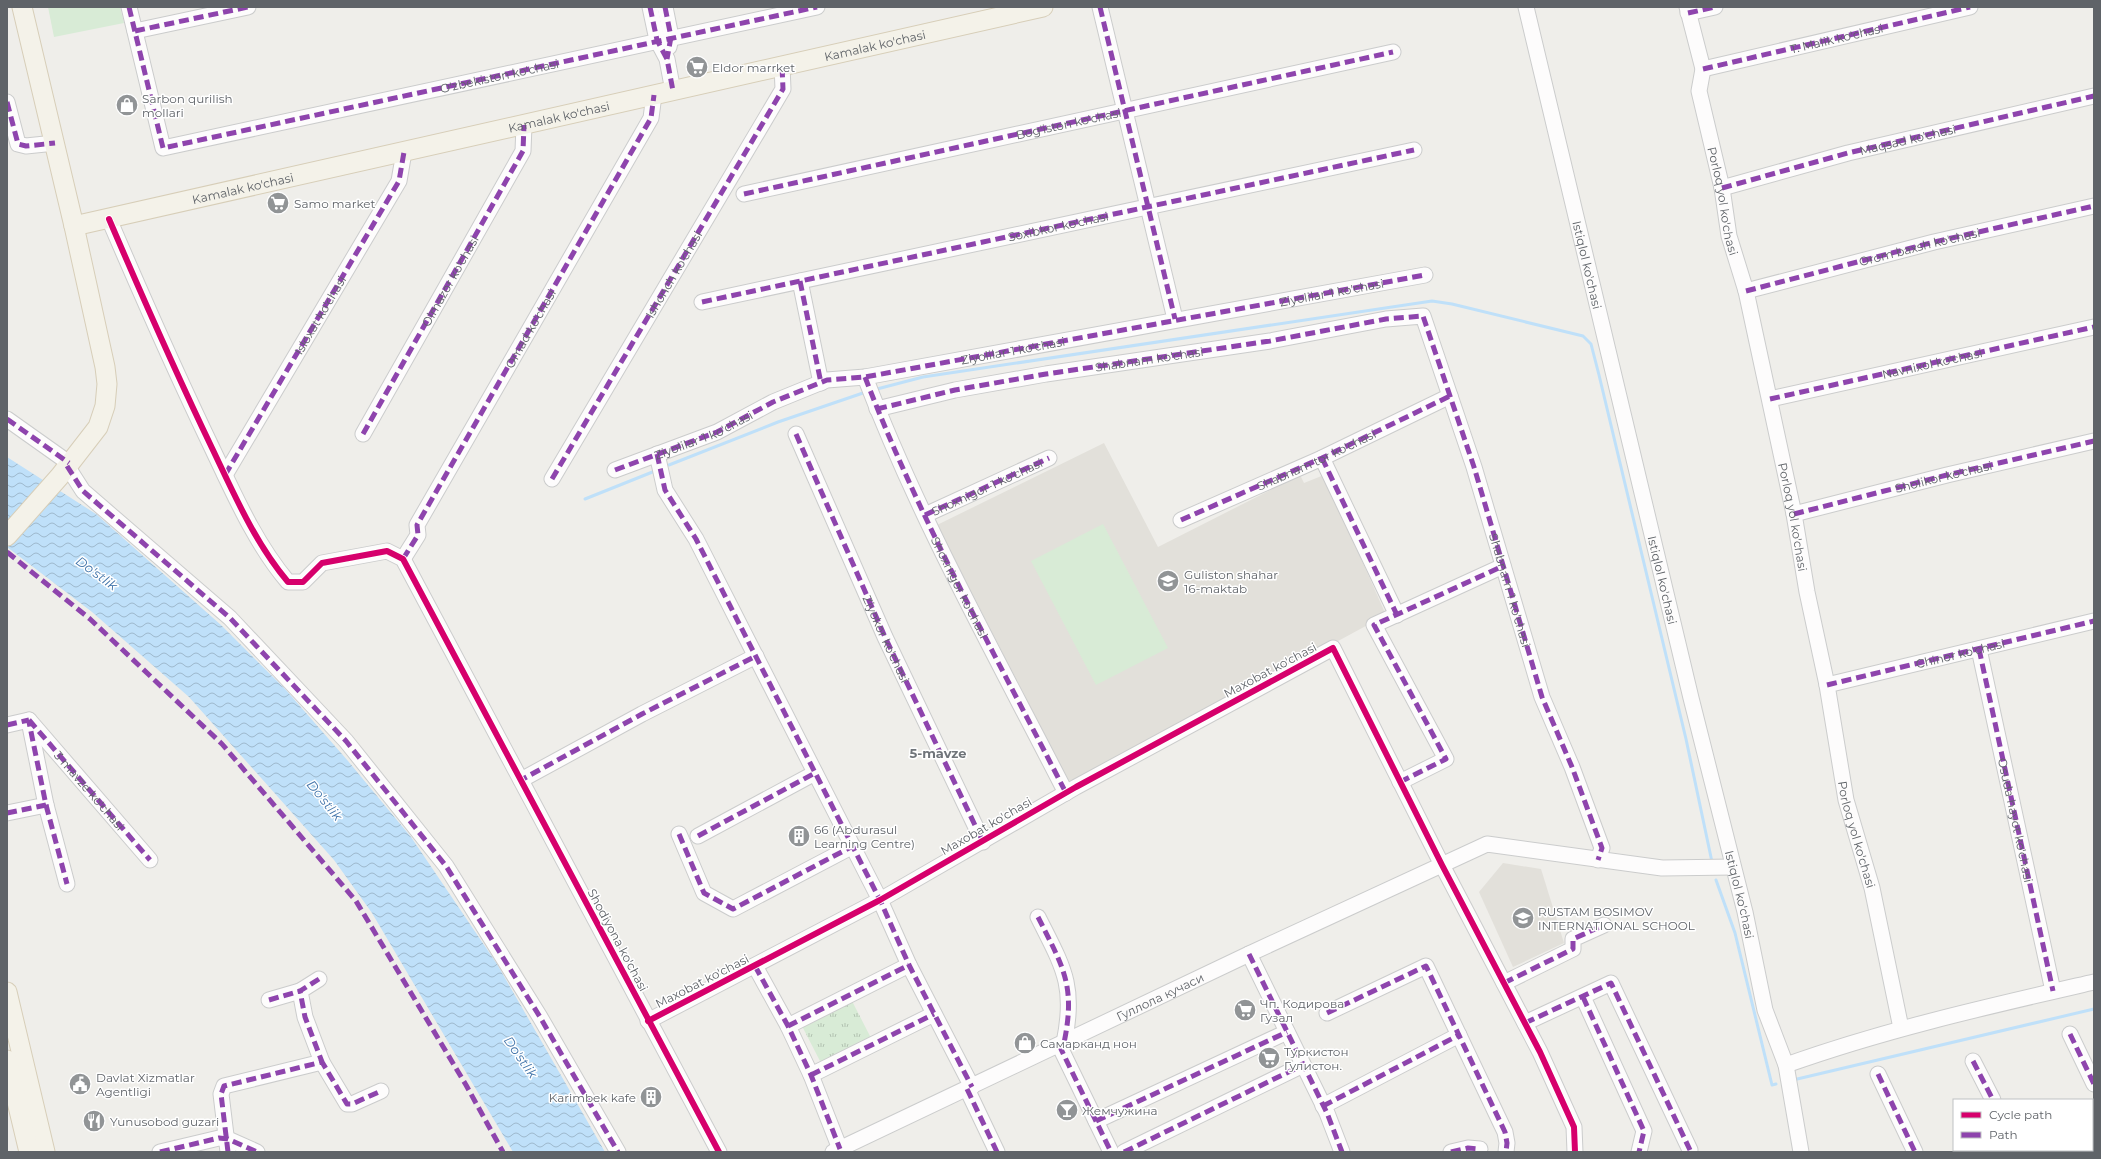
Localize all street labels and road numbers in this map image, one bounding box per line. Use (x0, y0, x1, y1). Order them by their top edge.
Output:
street label: T. Malik ko'chasi (1788, 20, 1884, 56)
street label: Kamalak ko'chasi (823, 26, 927, 64)
street label: O'zbekiston ko'chasi (438, 55, 560, 96)
street label: Kamalak ko'chasi (507, 98, 611, 135)
street label: Bog'iston ko'chasi (1014, 104, 1122, 142)
street label: Maqsad ko'chasi (1858, 121, 1957, 158)
street label: Porloq yol ko'chasi (1705, 145, 1742, 257)
street label: Kamalak ko'chasi (191, 169, 295, 207)
street label: Soxibkor ko'chasi (1006, 208, 1110, 244)
street label: Istiqlol ko'chasi (1570, 219, 1605, 310)
street label: Orom baxsh ko'chasi (1857, 224, 1981, 269)
street label: Ishonch ko'chasi (642, 228, 705, 321)
street label: Olmazor ko'chasi (418, 233, 481, 329)
street label: Isloxat ko'chasi (291, 273, 349, 357)
street label: Ziyolilar-1 ko'chasi (1278, 275, 1385, 309)
street label: Omad ko'chasi (501, 286, 559, 371)
street label: Ziyolilar-1 ko'chasi (959, 333, 1066, 367)
street label: Shabnam ko'chasi (1094, 343, 1204, 374)
street label: Navnixol ko'chasi (1881, 345, 1984, 381)
street label: Ziyolilar-1 ko'chasi (652, 407, 755, 462)
street label: Shabnam tor ko'chasi (1254, 426, 1378, 493)
street label: Shoxnigor-1 ko'chasi (929, 455, 1045, 519)
street label: Sholikor ko'chasi (1893, 457, 1993, 496)
street label: Porloq yol ko'chasi (1776, 461, 1811, 572)
street label: Shabnam-1 ko'chasi (1486, 531, 1534, 649)
street label: Shoxnigor ko'chasi (928, 534, 992, 641)
street label: Istiqlol ko'chasi (1645, 534, 1681, 626)
street label: Ziyokor ko'chasi (860, 593, 913, 685)
street label: Chinor ko'chasi (1914, 635, 2006, 671)
street label: Maxobat ko'chasi (1221, 639, 1319, 701)
street label: 3 mavze ko'chasi (51, 748, 128, 833)
street label: Osuda hayot ko'chasi (1995, 756, 2037, 884)
street label: Porloq yol ko'chasi (1835, 780, 1879, 890)
street label: Maxobat ko'chasi (938, 794, 1034, 858)
street label: Istiqlol ko'chasi (1722, 849, 1758, 940)
street label: Shodiyona ko'chasi (585, 886, 651, 994)
street label: Maxobat ko'chasi (653, 951, 751, 1011)
street label: Гуллола кучаси (1114, 969, 1206, 1024)

